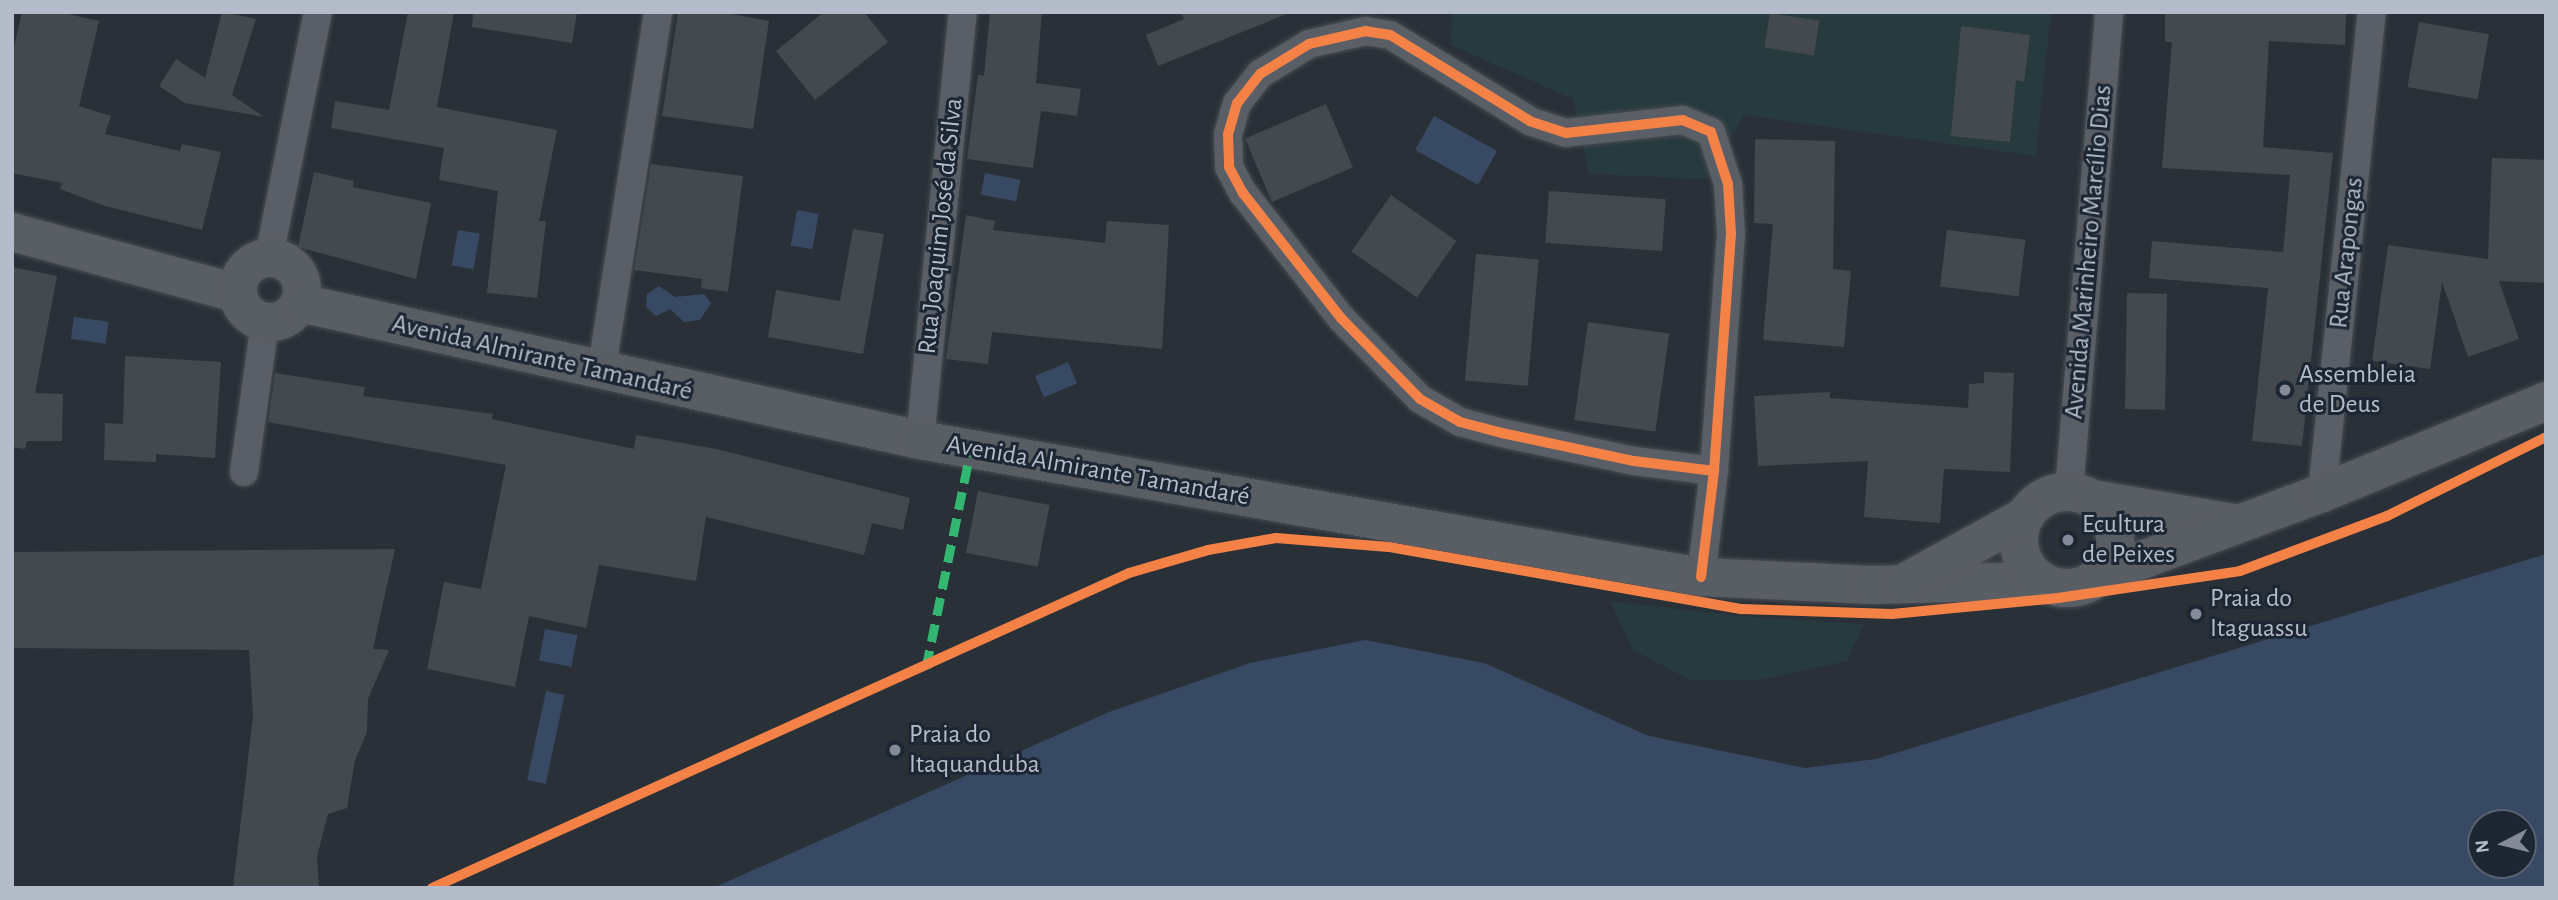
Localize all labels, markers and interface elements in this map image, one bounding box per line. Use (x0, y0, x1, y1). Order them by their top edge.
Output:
street label: Avenida Marinheiro Marcílio Dias (2059, 84, 2119, 420)
street label: Rua Joaquim José da Silva (912, 96, 970, 356)
street label: Rua Arapongas (2324, 176, 2370, 330)
street label: Avenida Almirante Tamandaré (389, 308, 695, 408)
place label: Assembleia de Deus (2299, 359, 2416, 420)
marker: Assembleia de Deus (2277, 382, 2293, 398)
street label: Avenida Almirante Tamandaré (944, 429, 1252, 513)
place label: Ecultura de Peixes (2082, 509, 2175, 570)
marker: Ecultura de Peixes (2060, 532, 2076, 548)
place label: Praia do Itaguassu (2210, 583, 2307, 644)
marker: Praia do Itaguassu (2188, 606, 2204, 622)
place label: Praia do Itaquanduba (909, 719, 1040, 780)
marker: Praia do Itaquanduba (887, 742, 903, 758)
north arrow (2467, 809, 2537, 879)
text: N (2472, 839, 2493, 854)

